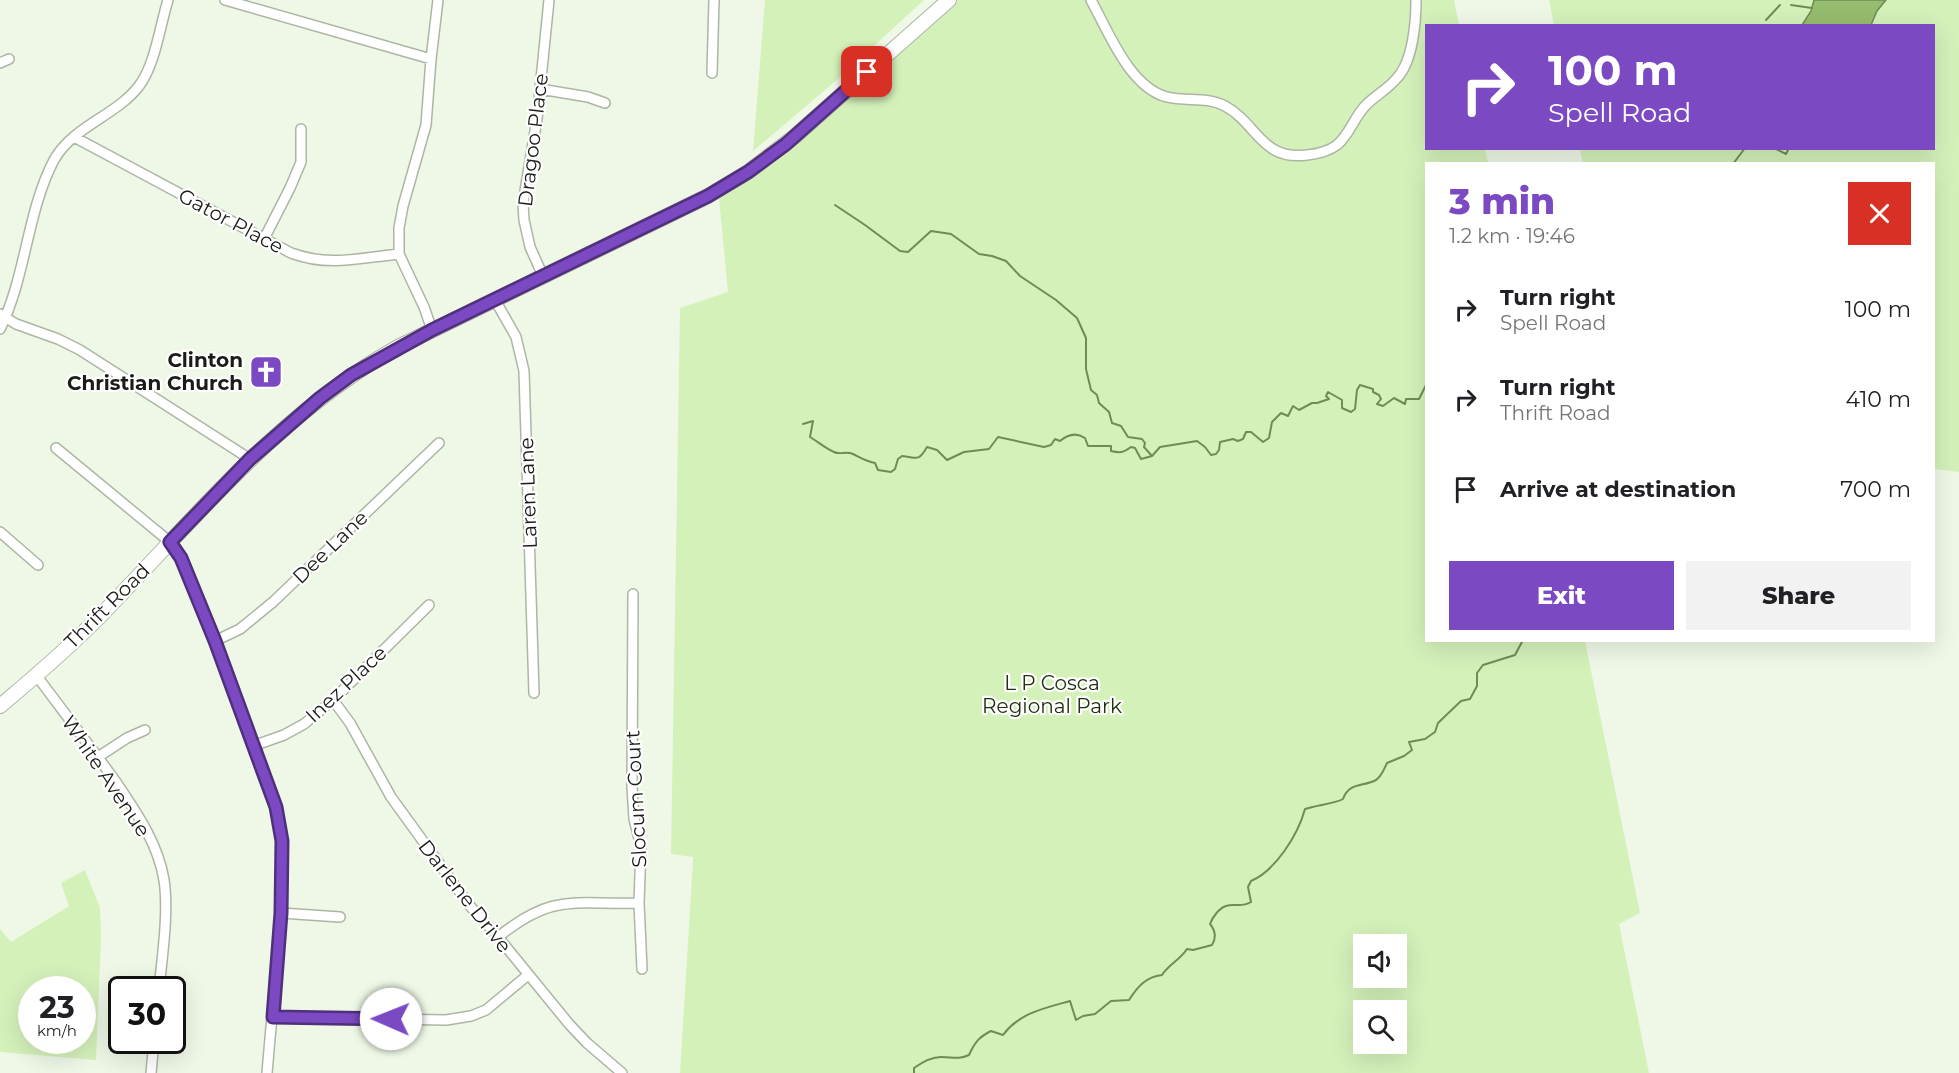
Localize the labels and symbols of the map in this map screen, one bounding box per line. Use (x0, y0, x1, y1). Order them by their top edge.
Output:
pin (841, 46, 892, 97)
street label: Dragoo Place (513, 72, 553, 208)
street label: Gator Place (174, 183, 288, 259)
place label: Clinton Christian Church (67, 348, 243, 395)
church icon: Clinton Christian Church (248, 354, 284, 390)
street label: Laren Lane (514, 437, 542, 549)
street label: Dee Lane (287, 505, 373, 589)
street label: Thrift Road (59, 558, 155, 654)
street label: Inez Place (301, 641, 391, 727)
park label: L P Cosca Regional Park (982, 671, 1122, 718)
street label: White Avenue (57, 711, 155, 841)
street label: Slocum Court (620, 730, 652, 868)
street label: Darlene Drive (413, 835, 517, 957)
speed limit sign: 30 (108, 976, 186, 1054)
position arrow (359, 987, 423, 1051)

